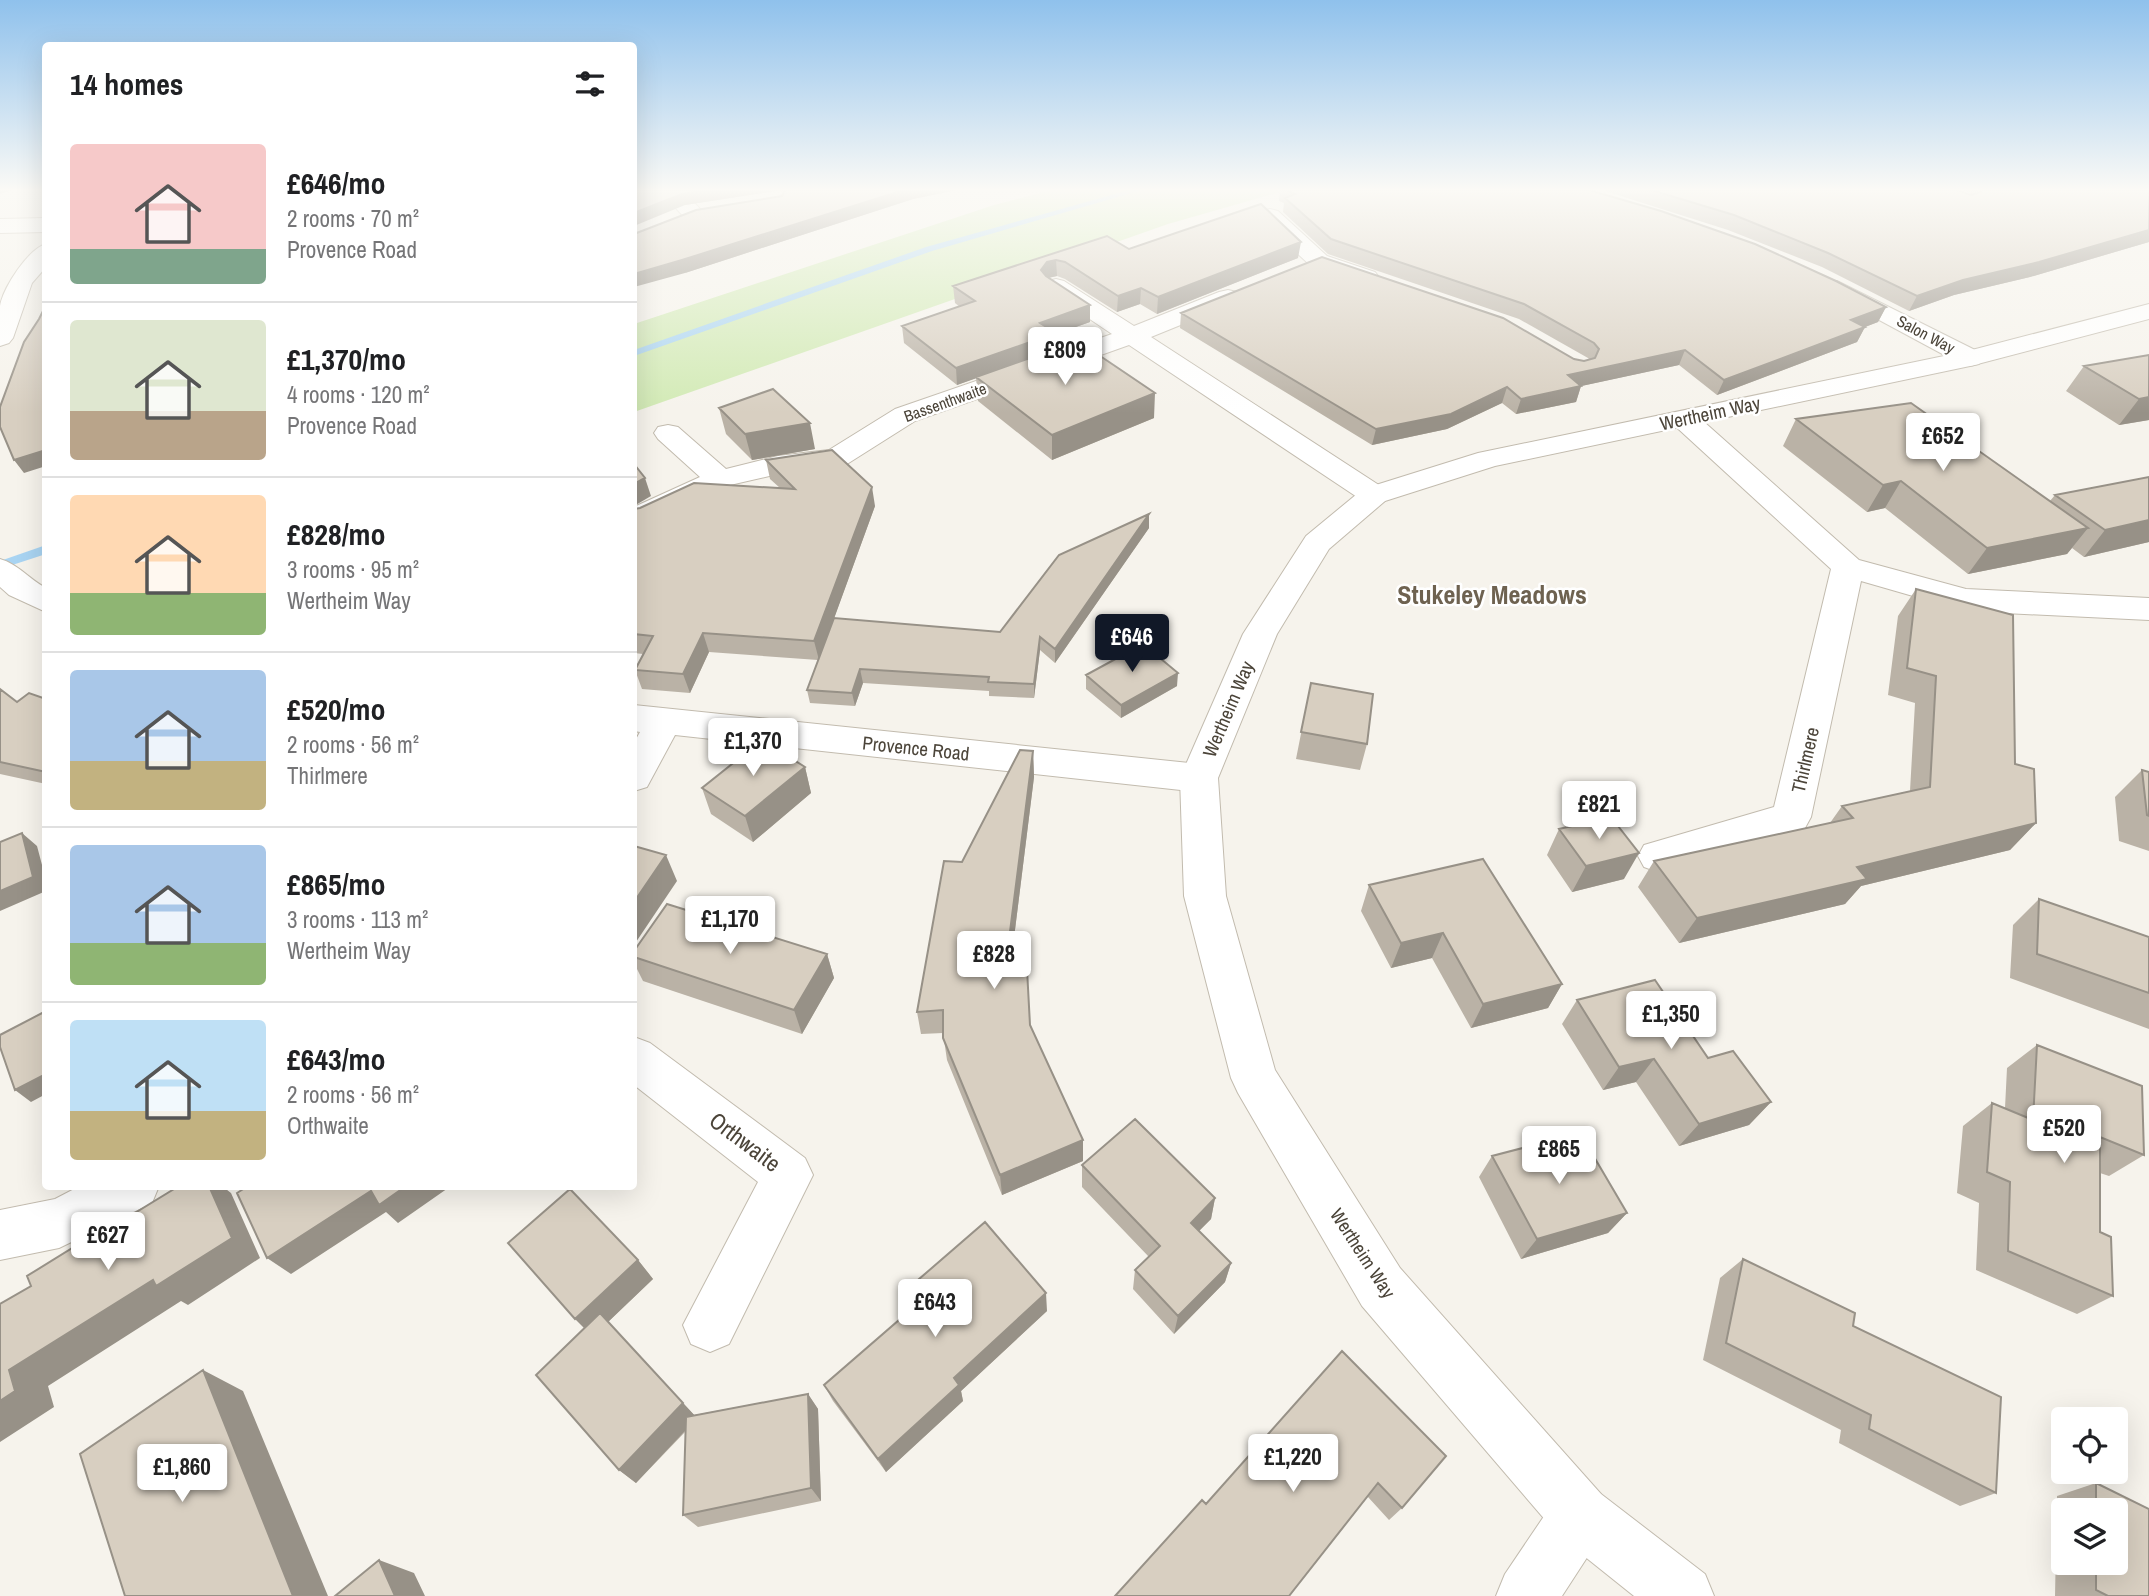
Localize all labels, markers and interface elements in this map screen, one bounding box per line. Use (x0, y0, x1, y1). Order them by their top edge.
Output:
text: 14 homes (70, 64, 184, 104)
icon: filters (571, 65, 609, 103)
text: £646/mo (287, 163, 385, 203)
icon: home (126, 172, 210, 256)
text: 2 rooms · 70 m² (287, 203, 419, 234)
text: Provence Road (287, 234, 417, 265)
street label: Salon Way (1893, 310, 1959, 359)
pin: £809 (1024, 328, 1106, 387)
text: £809 (1044, 334, 1086, 365)
text: £1,370/mo (287, 339, 406, 379)
icon: home (126, 348, 210, 432)
street label: Bassenthwaite (901, 377, 989, 427)
text: 4 rooms · 120 m² (287, 379, 430, 410)
street label: Wertheim Way (1657, 390, 1763, 436)
text: Provence Road (287, 410, 417, 441)
pin: £652 (1902, 414, 1984, 473)
text: £652 (1922, 420, 1964, 451)
text: £828/mo (287, 514, 385, 554)
icon: home (126, 523, 210, 607)
text: 3 rooms · 95 m² (287, 554, 419, 585)
district label: Stukeley Meadows (1397, 577, 1587, 612)
text: Wertheim Way (287, 585, 411, 616)
pin: £646 (1091, 614, 1173, 674)
text: £646 (1111, 621, 1153, 652)
street label: Wertheim Way (1196, 657, 1260, 761)
text: £520/mo (287, 689, 385, 729)
icon: home (126, 698, 210, 782)
pin: £1,370 (696, 718, 810, 778)
text: £1,370 (724, 725, 782, 756)
street label: Thirlmere (1785, 725, 1825, 795)
text: 2 rooms · 56 m² (287, 729, 419, 760)
street label: Provence Road (861, 729, 971, 767)
text: Thirlmere (287, 760, 368, 791)
pin: £821 (1558, 782, 1640, 841)
text: £821 (1578, 788, 1620, 819)
text: £865/mo (287, 864, 385, 904)
icon: home (126, 873, 210, 957)
pin: £1,170 (673, 897, 787, 956)
text: £1,170 (701, 903, 759, 934)
text: 3 rooms · 113 m² (287, 904, 428, 935)
pin: £828 (953, 932, 1035, 991)
text: Wertheim Way (287, 935, 411, 966)
text: £828 (973, 938, 1015, 969)
pin: £1,350 (1614, 992, 1728, 1051)
text: £1,350 (1642, 998, 1700, 1029)
text: £643/mo (287, 1039, 385, 1079)
icon: home (126, 1048, 210, 1132)
text: 2 rooms · 56 m² (287, 1079, 419, 1110)
street label: Orthwaite (703, 1105, 787, 1179)
pin: £520 (2023, 1106, 2105, 1165)
text: Orthwaite (287, 1110, 369, 1141)
text: £520 (2043, 1112, 2085, 1143)
pin: £865 (1518, 1126, 1600, 1186)
text: £865 (1538, 1133, 1580, 1164)
street label: Wertheim Way (1324, 1203, 1402, 1303)
pin: £627 (67, 1212, 149, 1272)
text: £627 (87, 1219, 129, 1250)
pin: £643 (894, 1280, 976, 1339)
text: £643 (914, 1286, 956, 1317)
map controls (2051, 1407, 2128, 1575)
button: locate (2051, 1407, 2128, 1484)
pin: £1,220 (1236, 1434, 1350, 1494)
text: £1,220 (1264, 1441, 1322, 1472)
pin: £1,860 (125, 1444, 239, 1504)
text: £1,860 (153, 1451, 211, 1482)
button: layers (2051, 1498, 2128, 1575)

